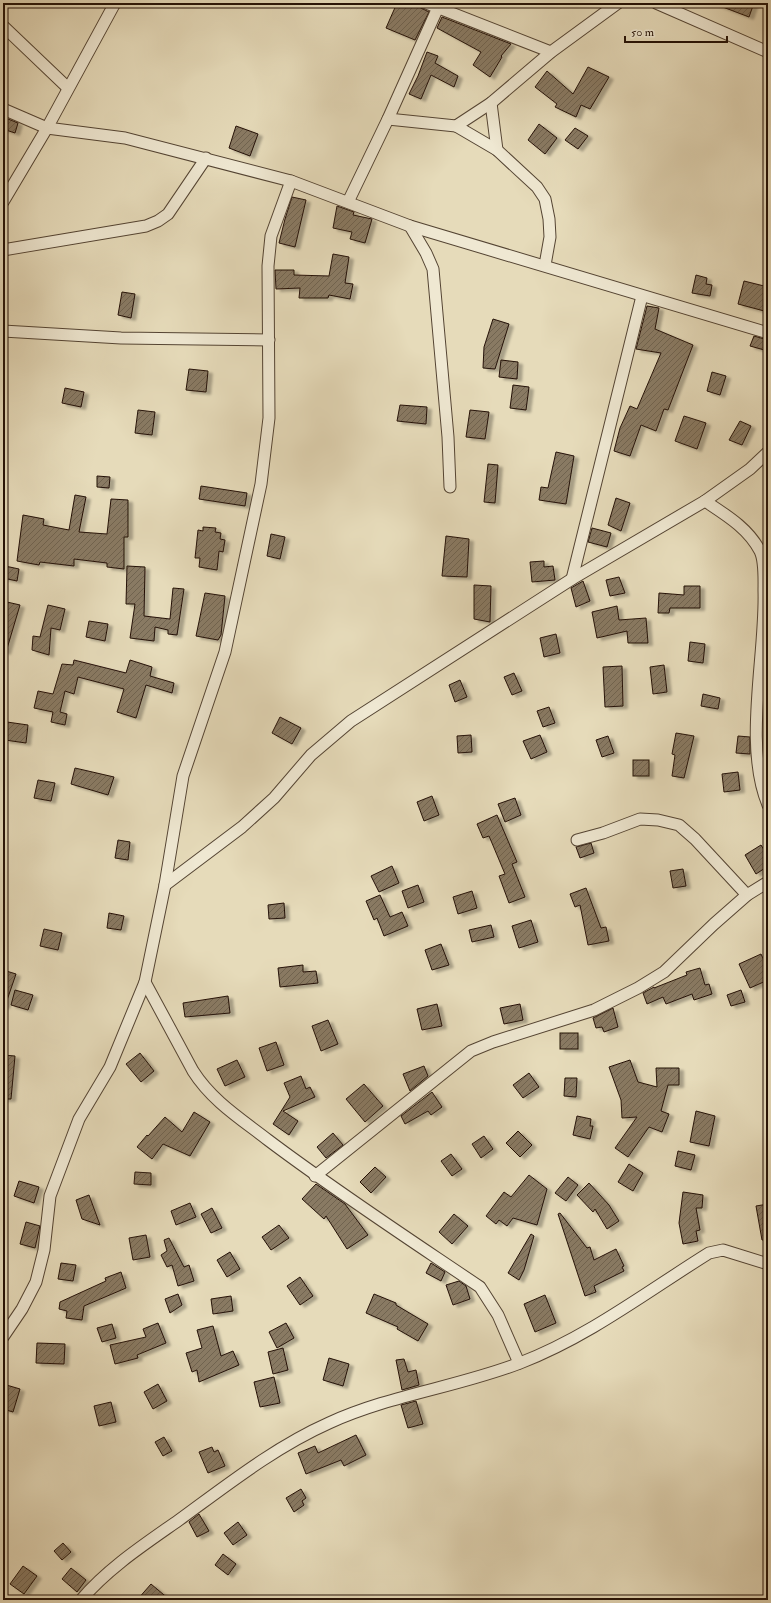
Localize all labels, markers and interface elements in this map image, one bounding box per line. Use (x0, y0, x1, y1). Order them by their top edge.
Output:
scale bar (625, 18, 727, 44)
text: 50 m (631, 25, 655, 40)

